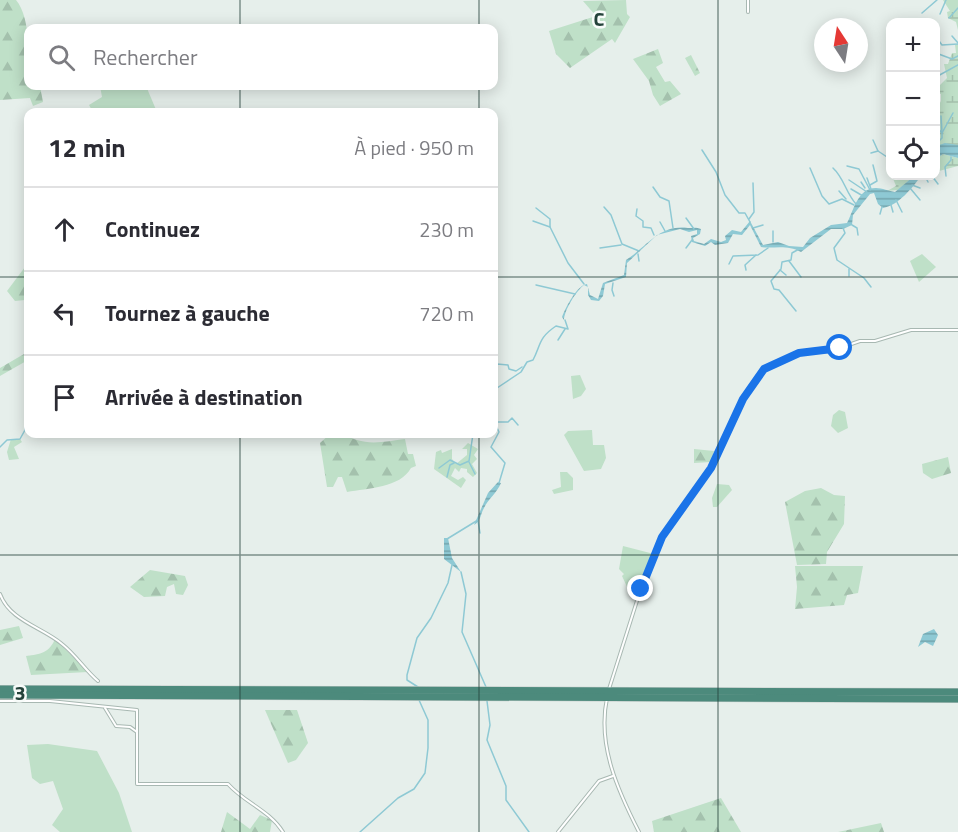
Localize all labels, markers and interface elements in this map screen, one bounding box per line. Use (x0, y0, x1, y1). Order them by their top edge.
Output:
text: C (594, 3, 605, 34)
north arrow (814, 18, 868, 72)
map controls (886, 18, 940, 180)
button: + (886, 18, 940, 72)
search box (24, 24, 498, 90)
text: Rechercher (93, 40, 198, 74)
icon: search (45, 41, 78, 74)
button: − (886, 72, 940, 126)
button: locate (886, 126, 940, 180)
text: 12 min (48, 128, 126, 167)
text: À pied · 950 m (354, 132, 474, 163)
text: Continuez (105, 212, 200, 246)
icon: ahead (48, 213, 81, 246)
text: 230 m (419, 214, 474, 245)
text: Tournez à gauche (105, 296, 270, 330)
icon: left (48, 297, 81, 330)
text: 720 m (419, 298, 474, 329)
route start (826, 334, 852, 360)
text: Arrivée à destination (105, 380, 303, 414)
icon: arrive (48, 381, 81, 414)
route end (627, 575, 653, 601)
text: 3 (14, 677, 26, 708)

